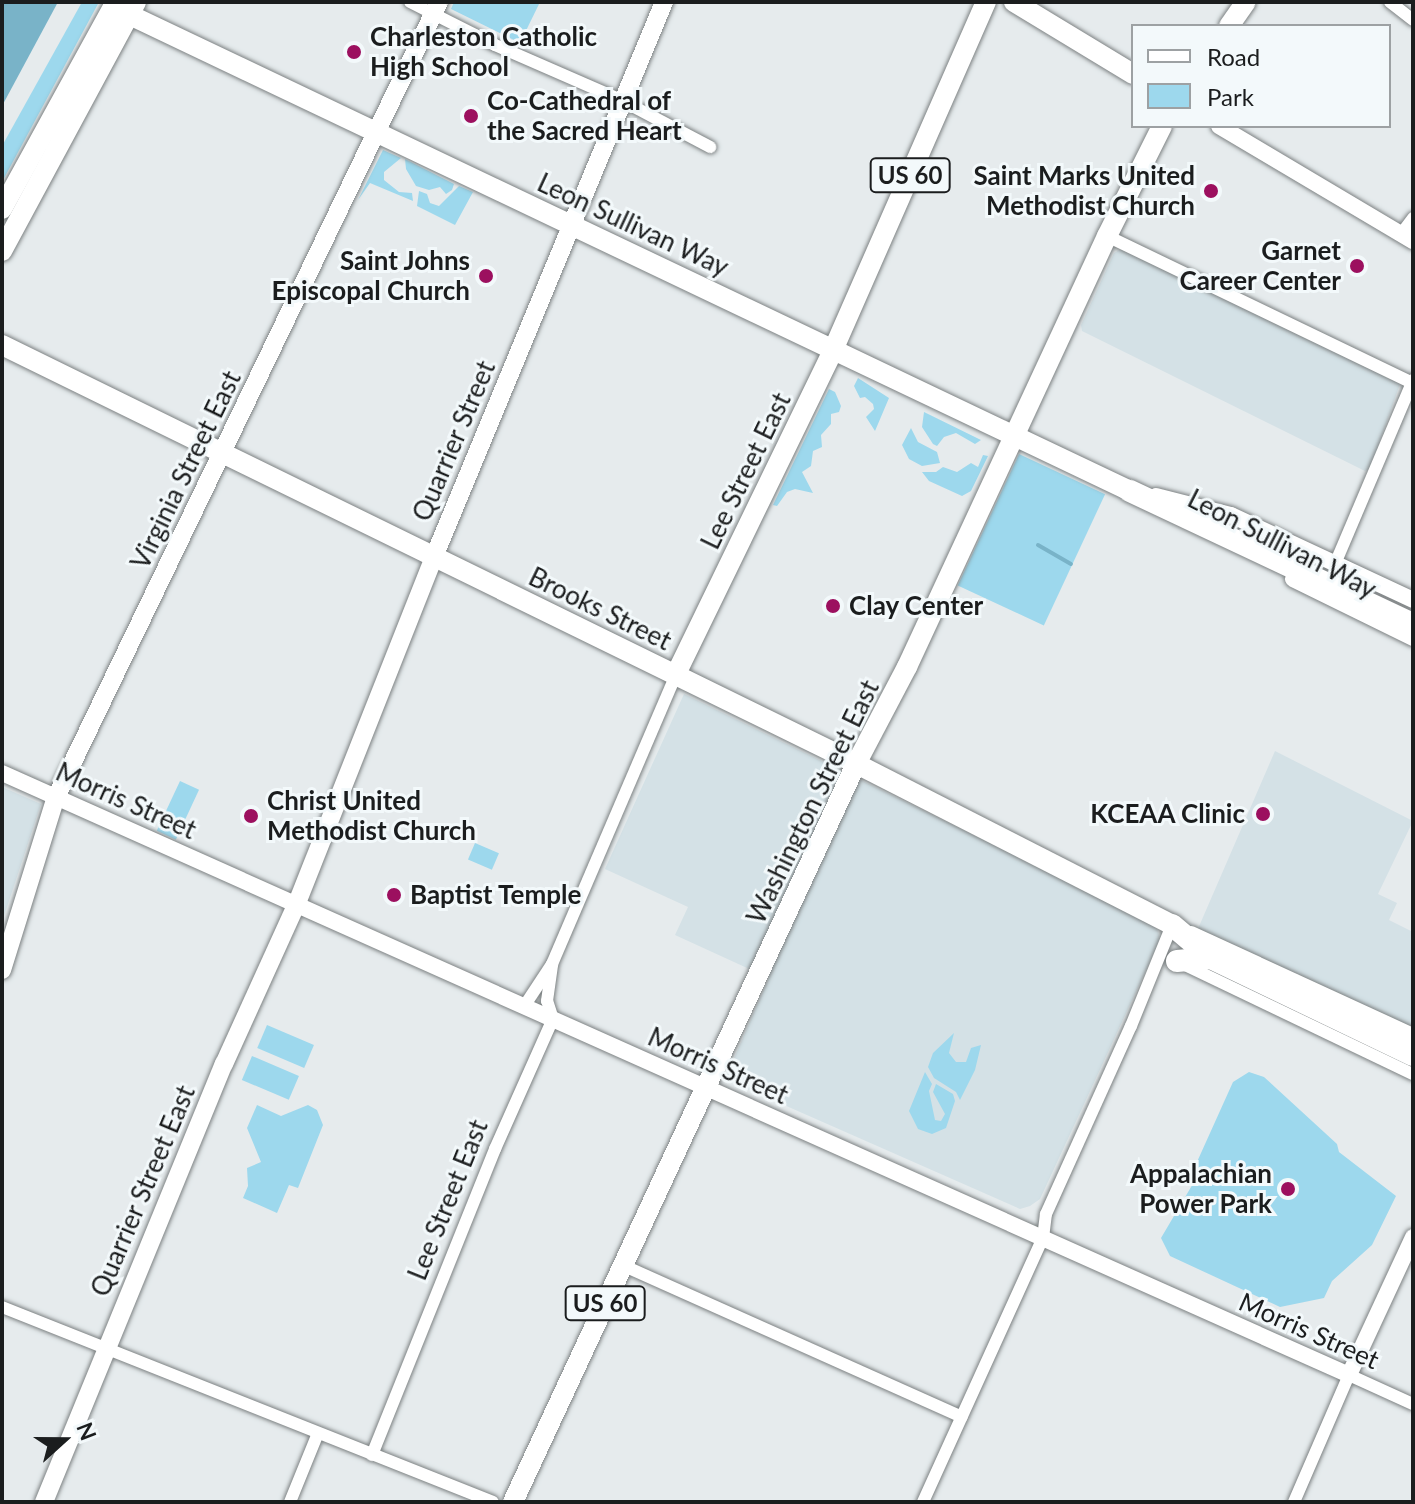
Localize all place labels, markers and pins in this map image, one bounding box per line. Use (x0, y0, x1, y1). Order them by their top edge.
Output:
place label: Charleston Catholic High School (370, 21, 597, 82)
marker: Charleston Catholic High School (345, 43, 363, 61)
place label: Co-Cathedral of the Sacred Heart (487, 85, 682, 146)
marker: Co-Cathedral of the Sacred Heart (462, 107, 480, 125)
place label: Saint Marks United Methodist Church (974, 160, 1195, 222)
marker: Saint Marks United Methodist Church (1202, 182, 1220, 200)
place label: Garnet Career Center (1179, 235, 1341, 296)
place label: Saint Johns Episcopal Church (272, 245, 470, 306)
marker: Garnet Career Center (1348, 257, 1366, 275)
marker: Saint Johns Episcopal Church (477, 267, 495, 285)
place label: Clay Center (849, 590, 984, 622)
marker: Clay Center (824, 597, 842, 615)
place label: Christ United Methodist Church (267, 785, 476, 846)
place label: KCEAA Clinic (1089, 798, 1245, 830)
marker: KCEAA Clinic (1252, 803, 1274, 825)
marker: Christ United Methodist Church (242, 807, 260, 825)
place label: Baptist Temple (410, 879, 582, 911)
marker: Baptist Temple (385, 886, 403, 904)
place label: Appalachian Power Park (1130, 1158, 1272, 1220)
marker: Appalachian Power Park (1279, 1180, 1297, 1198)

